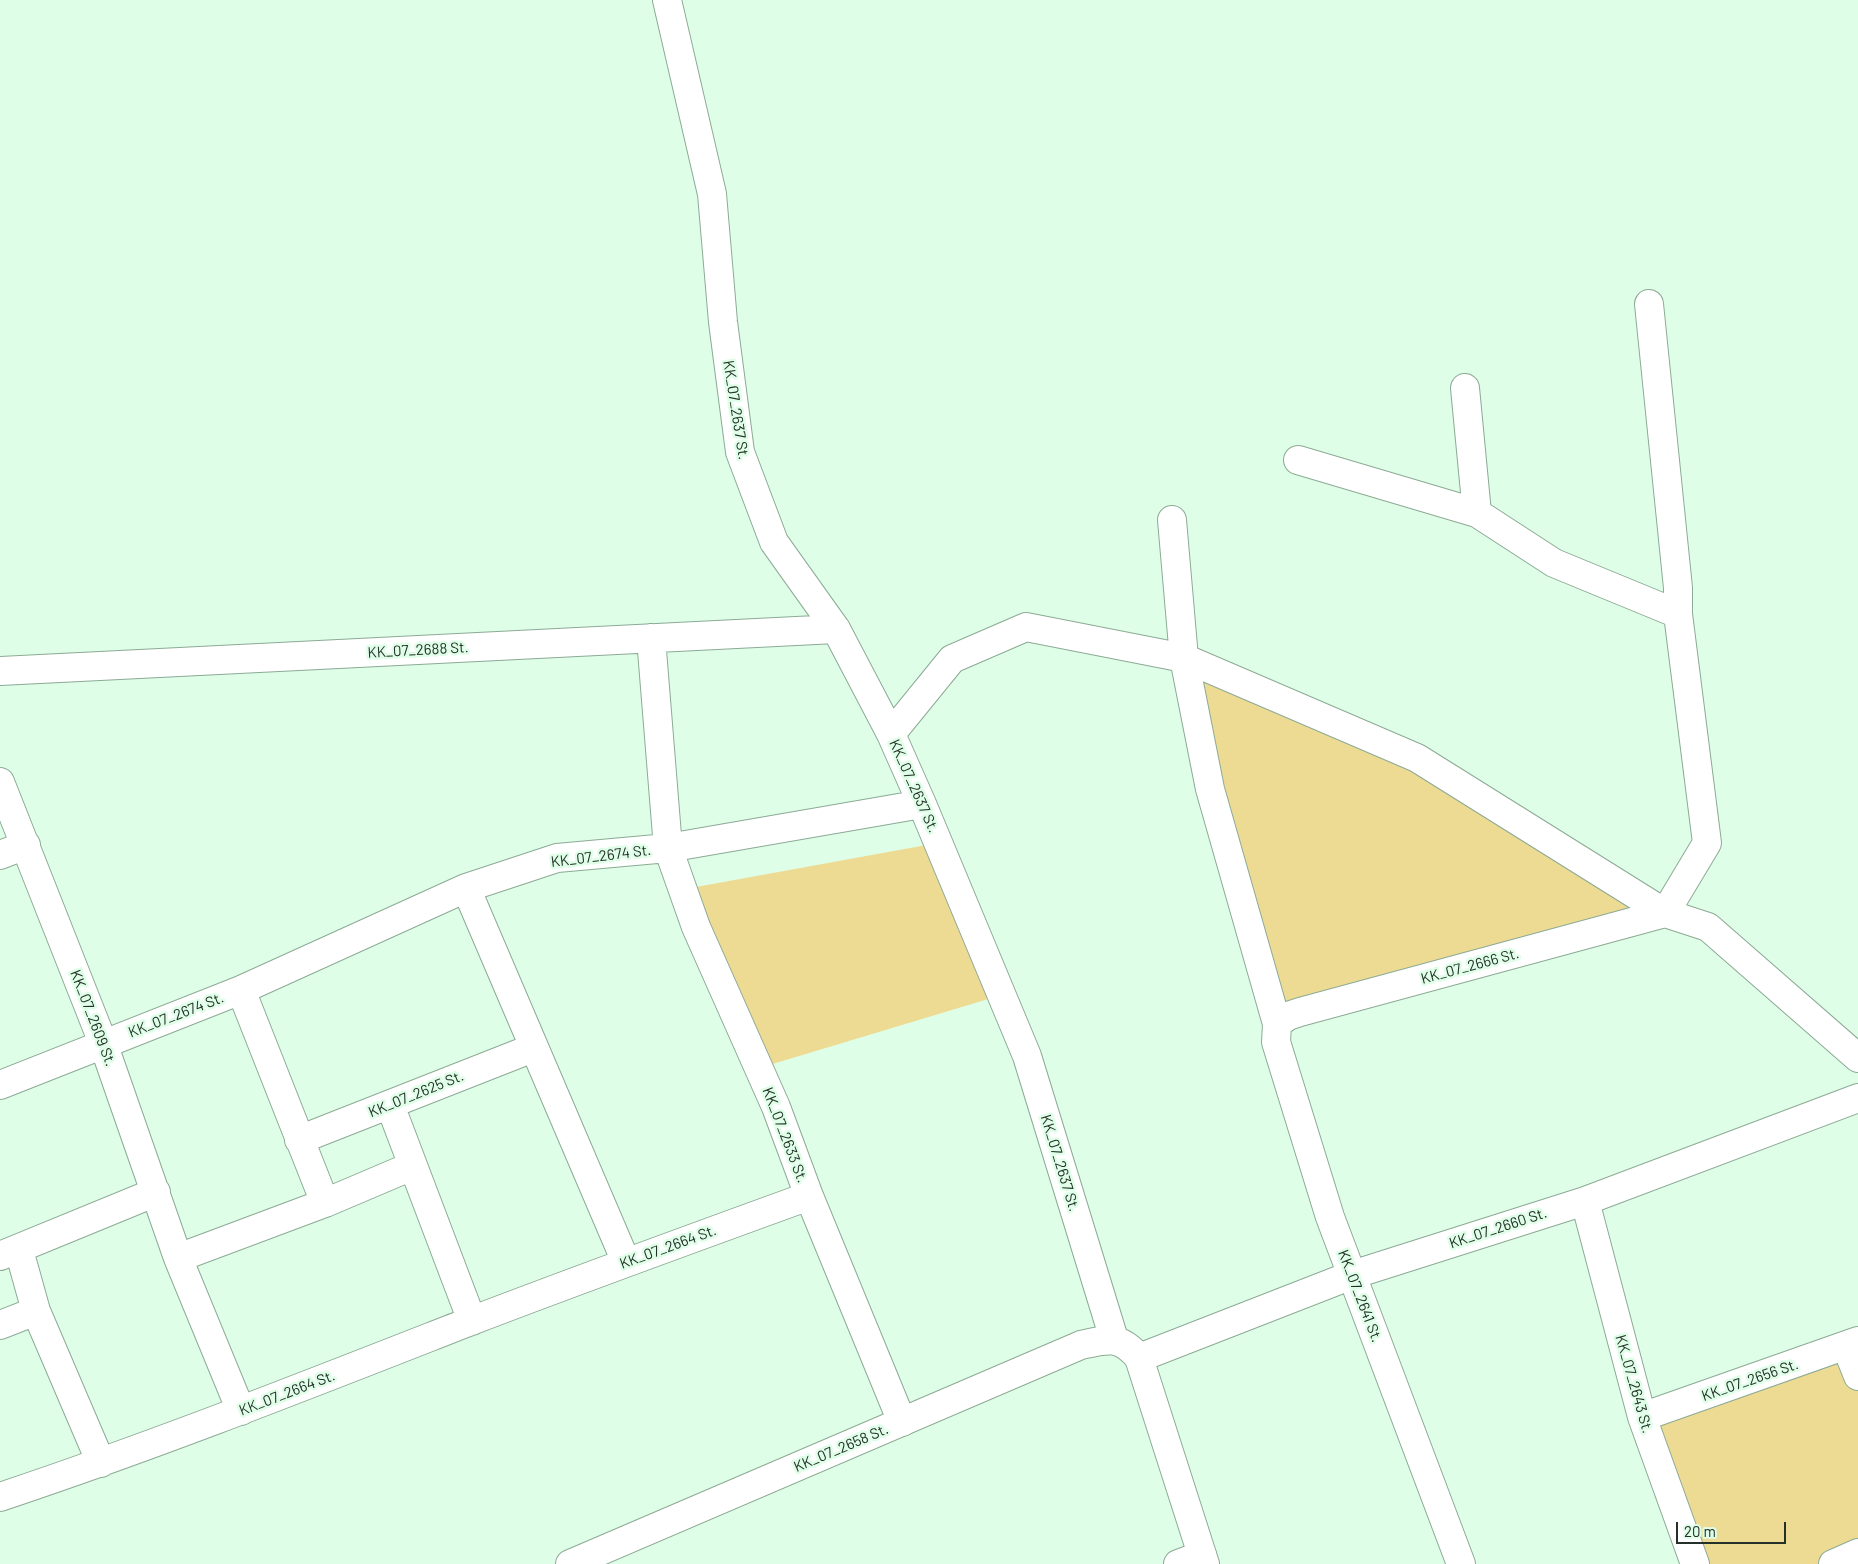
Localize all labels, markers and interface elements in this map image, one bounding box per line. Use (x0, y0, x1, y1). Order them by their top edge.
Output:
street label: KK_07_2637 St. (719, 359, 753, 461)
street label: KK_07_2688 St. (367, 638, 469, 662)
street label: KK_07_2637 St. (885, 736, 943, 836)
street label: KK_07_2674 St. (550, 841, 652, 871)
street label: KK_07_2666 St. (1419, 944, 1521, 988)
street label: KK_07_2609 St. (66, 967, 120, 1069)
street label: KK_07_2674 St. (126, 989, 226, 1041)
street label: KK_07_2625 St. (366, 1067, 466, 1121)
street label: KK_07_2633 St. (758, 1085, 812, 1185)
street label: KK_07_2637 St. (1037, 1112, 1083, 1214)
street label: KK_07_2660 St. (1447, 1204, 1549, 1252)
street label: KK_07_2664 St. (617, 1221, 719, 1273)
street label: KK_07_2641 St. (1334, 1247, 1386, 1345)
street label: KK_07_2643 St. (1611, 1333, 1657, 1435)
street label: KK_07_2656 St. (1699, 1355, 1801, 1405)
street label: KK_07_2664 St. (236, 1366, 338, 1420)
street label: KK_07_2658 St. (791, 1420, 891, 1476)
scale bar (1678, 1512, 1788, 1544)
text: 20 m (1684, 1522, 1716, 1540)

